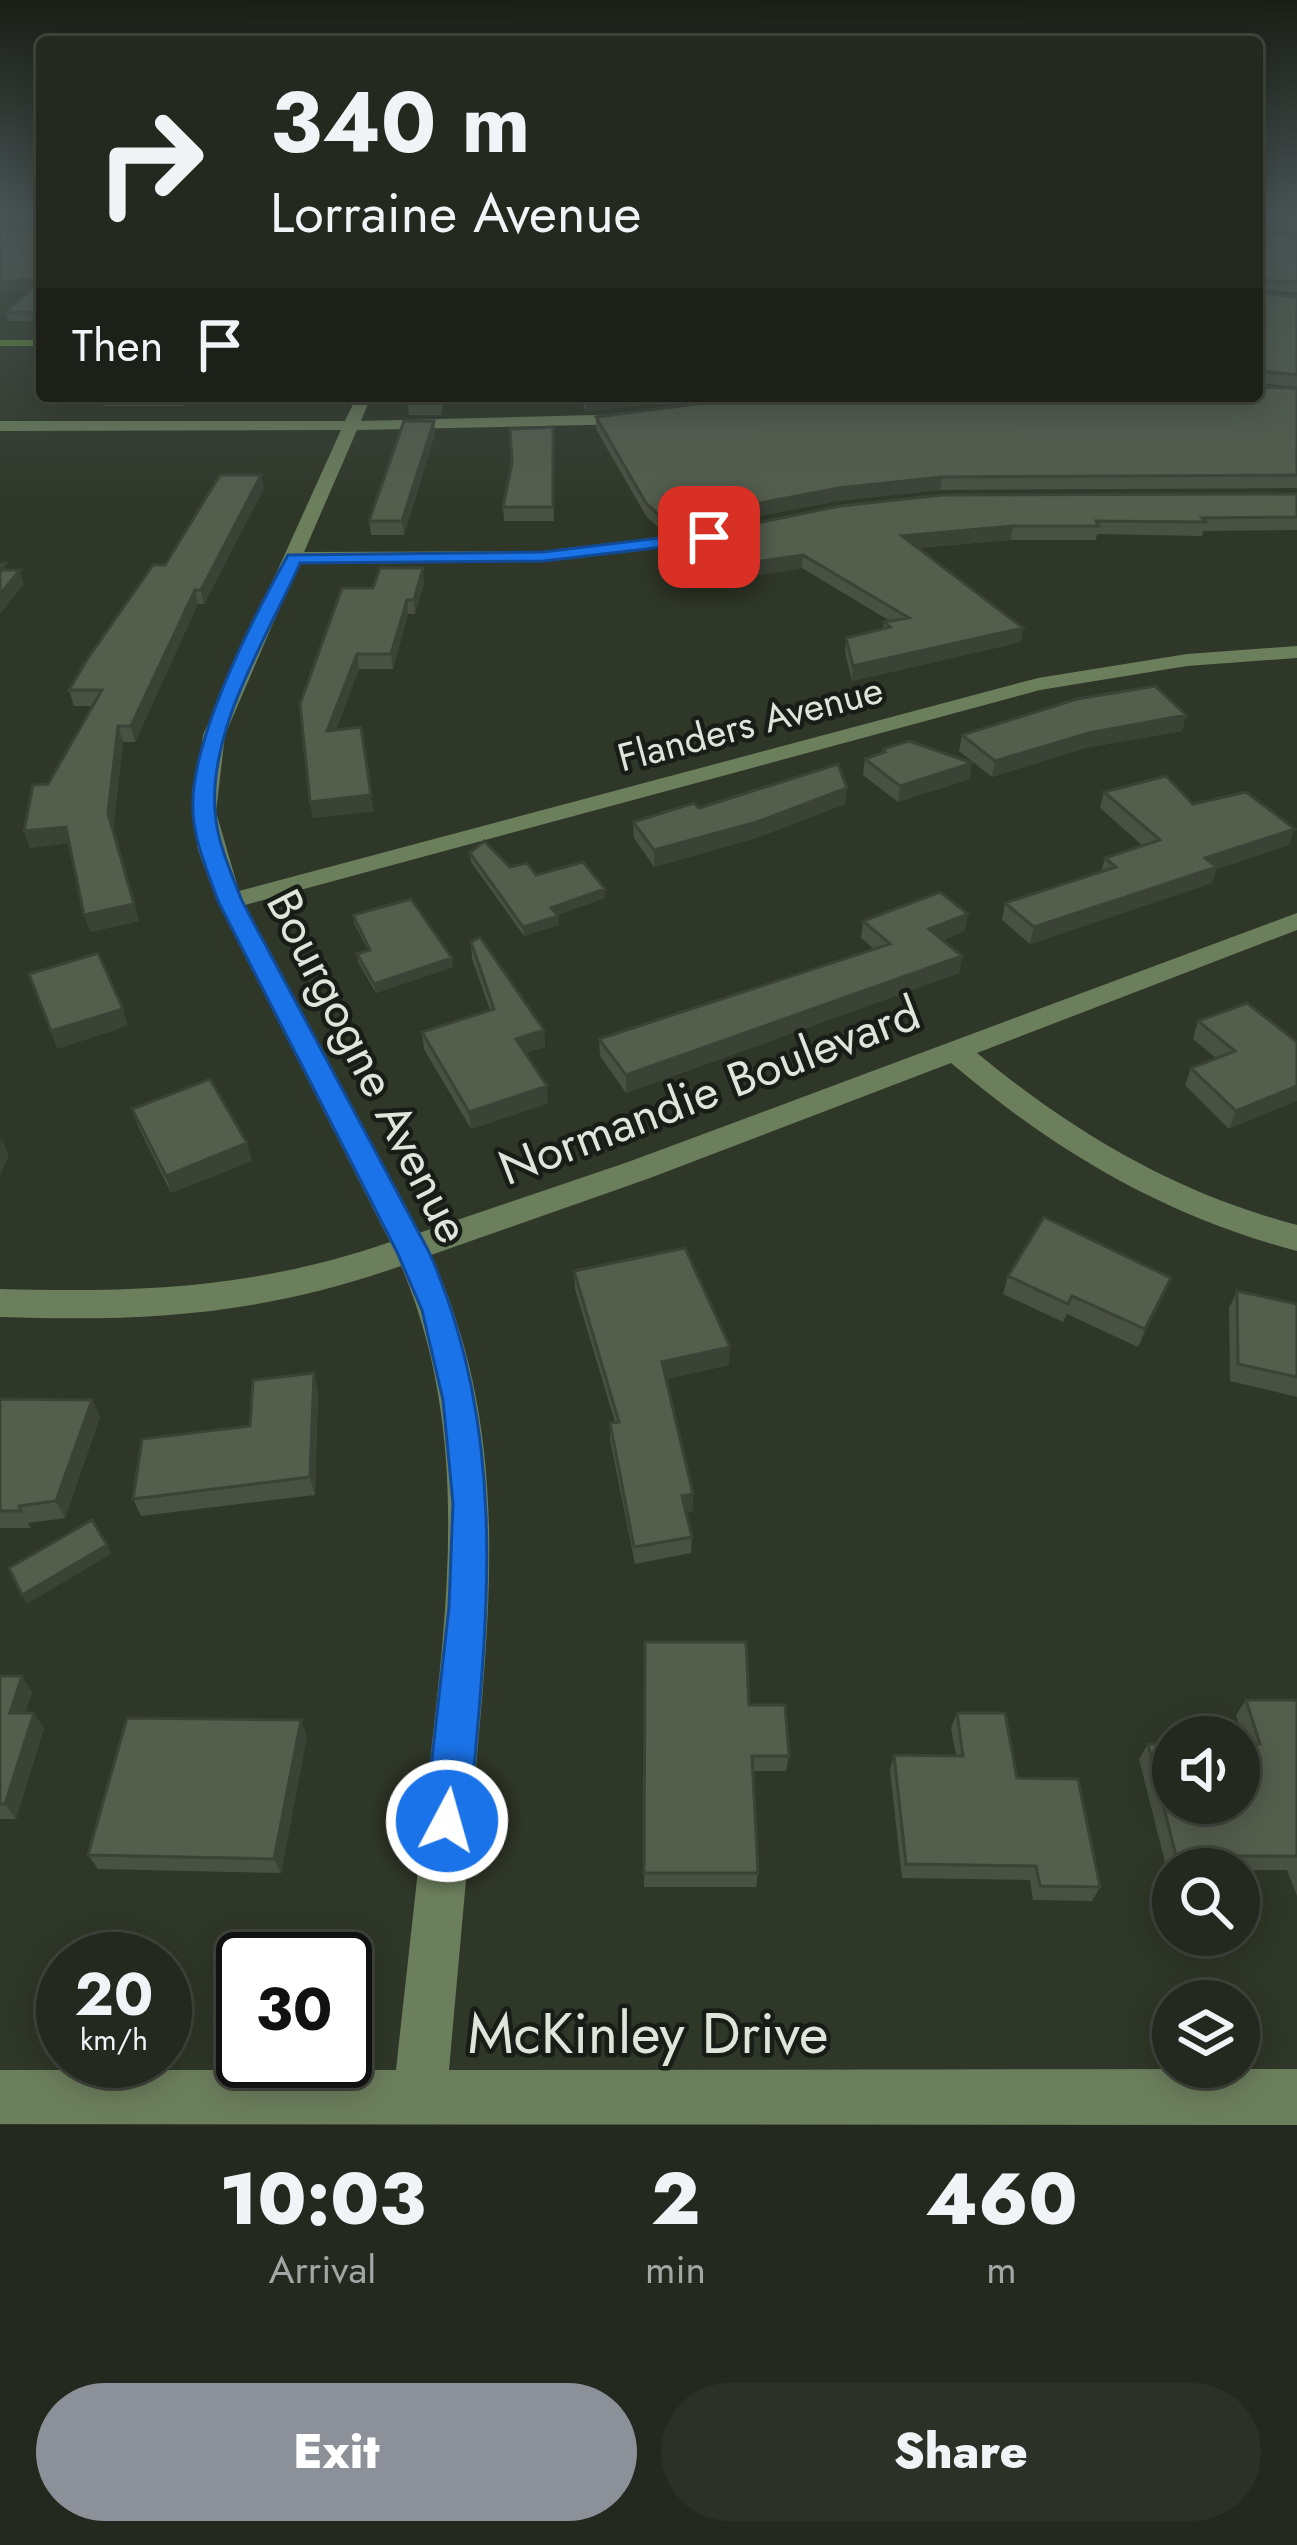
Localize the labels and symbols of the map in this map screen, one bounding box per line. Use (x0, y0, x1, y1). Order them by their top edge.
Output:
pin (658, 486, 760, 588)
street label: Flanders Avenue (611, 661, 889, 786)
street label: Bourgogne Avenue (250, 877, 488, 1255)
street label: Normandie Boulevard (489, 978, 930, 1203)
position arrow (384, 1758, 510, 1884)
speed limit sign: 30 (216, 1932, 372, 2088)
street label: McKinley Drive (468, 1992, 828, 2074)

